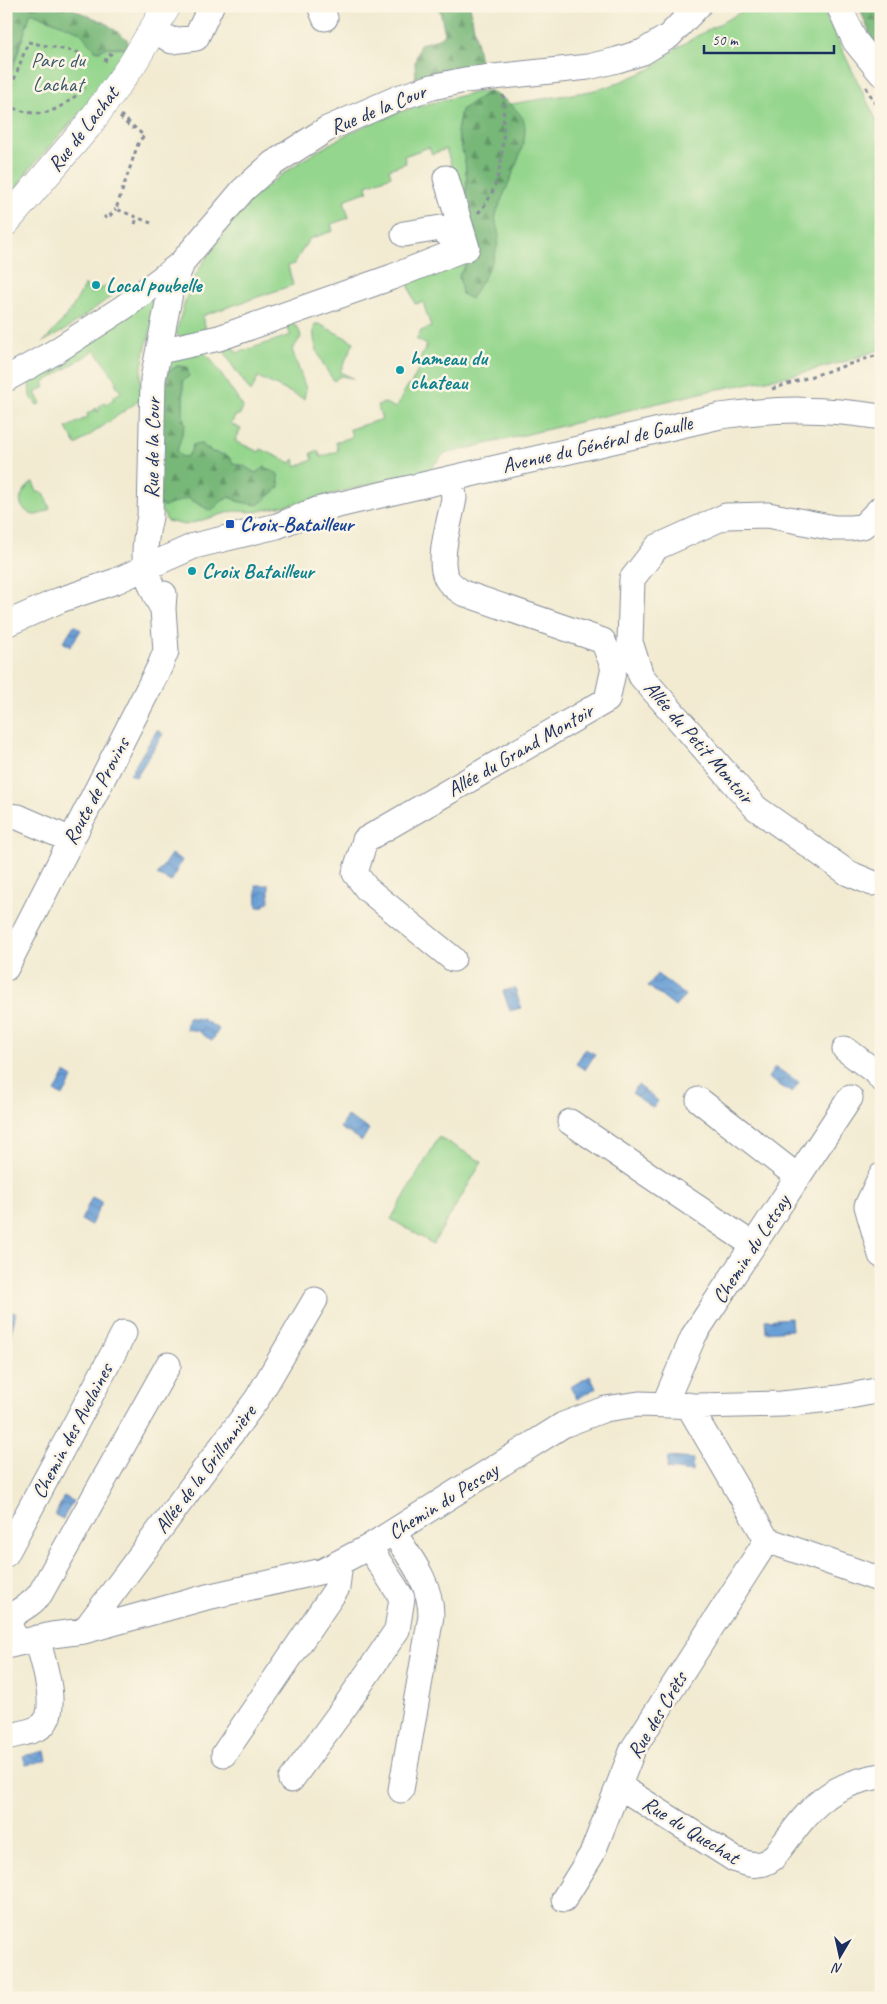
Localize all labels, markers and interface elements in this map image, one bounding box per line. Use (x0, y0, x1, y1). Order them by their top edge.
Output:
scale bar (704, 22, 834, 54)
text: 50 m (712, 31, 739, 50)
park label: Parc du Lachat (31, 47, 86, 97)
street label: Rue de la Cour (326, 78, 431, 140)
street label: Rue de Lachat (42, 80, 126, 177)
place label: Local poubelle (106, 272, 204, 298)
marker: Local poubelle (90, 279, 102, 291)
place label: hameau du chateau (410, 345, 489, 395)
marker: hameau du chateau (394, 364, 406, 376)
street label: Rue de la Cour (138, 396, 166, 499)
street label: Avenue du Général de Gaulle (500, 409, 696, 478)
place label: Croix-Batailleur (240, 511, 356, 537)
marker: Croix-Batailleur (224, 518, 236, 530)
place label: Croix Batailleur (202, 558, 316, 584)
marker: Croix Batailleur (186, 565, 198, 577)
street label: Allée du Petit Montoir (638, 675, 761, 810)
street label: Allée du Grand Montoir (442, 696, 600, 802)
street label: Route de Provins (57, 731, 136, 849)
street label: Chemin du Letsay (706, 1188, 797, 1308)
street label: Chemin des Avelaines (26, 1358, 119, 1503)
street label: Allée de la Grillonnière (148, 1398, 263, 1538)
street label: Chemin du Pessay (383, 1456, 504, 1545)
street label: Rue des Crêts (621, 1666, 694, 1763)
street label: Rue du Quechat (638, 1790, 746, 1871)
north arrow (814, 1932, 864, 1982)
text: N (830, 1959, 844, 1977)

